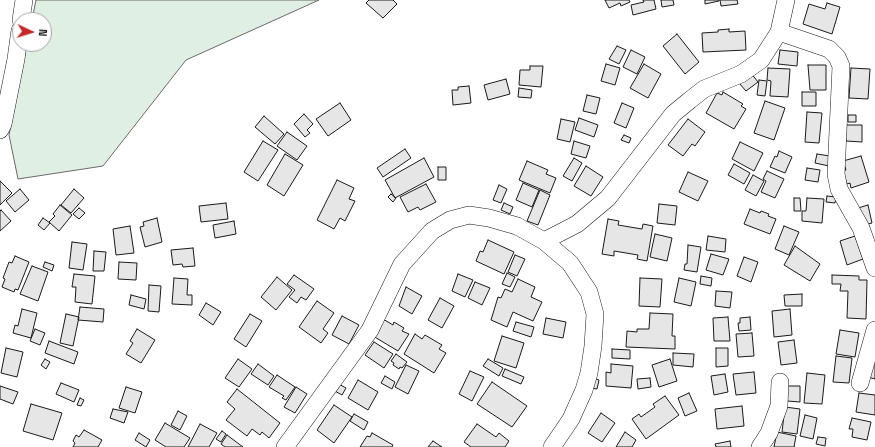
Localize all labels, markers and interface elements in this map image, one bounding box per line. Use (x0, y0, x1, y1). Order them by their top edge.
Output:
north arrow (12, 12, 52, 52)
text: N (36, 29, 50, 37)

